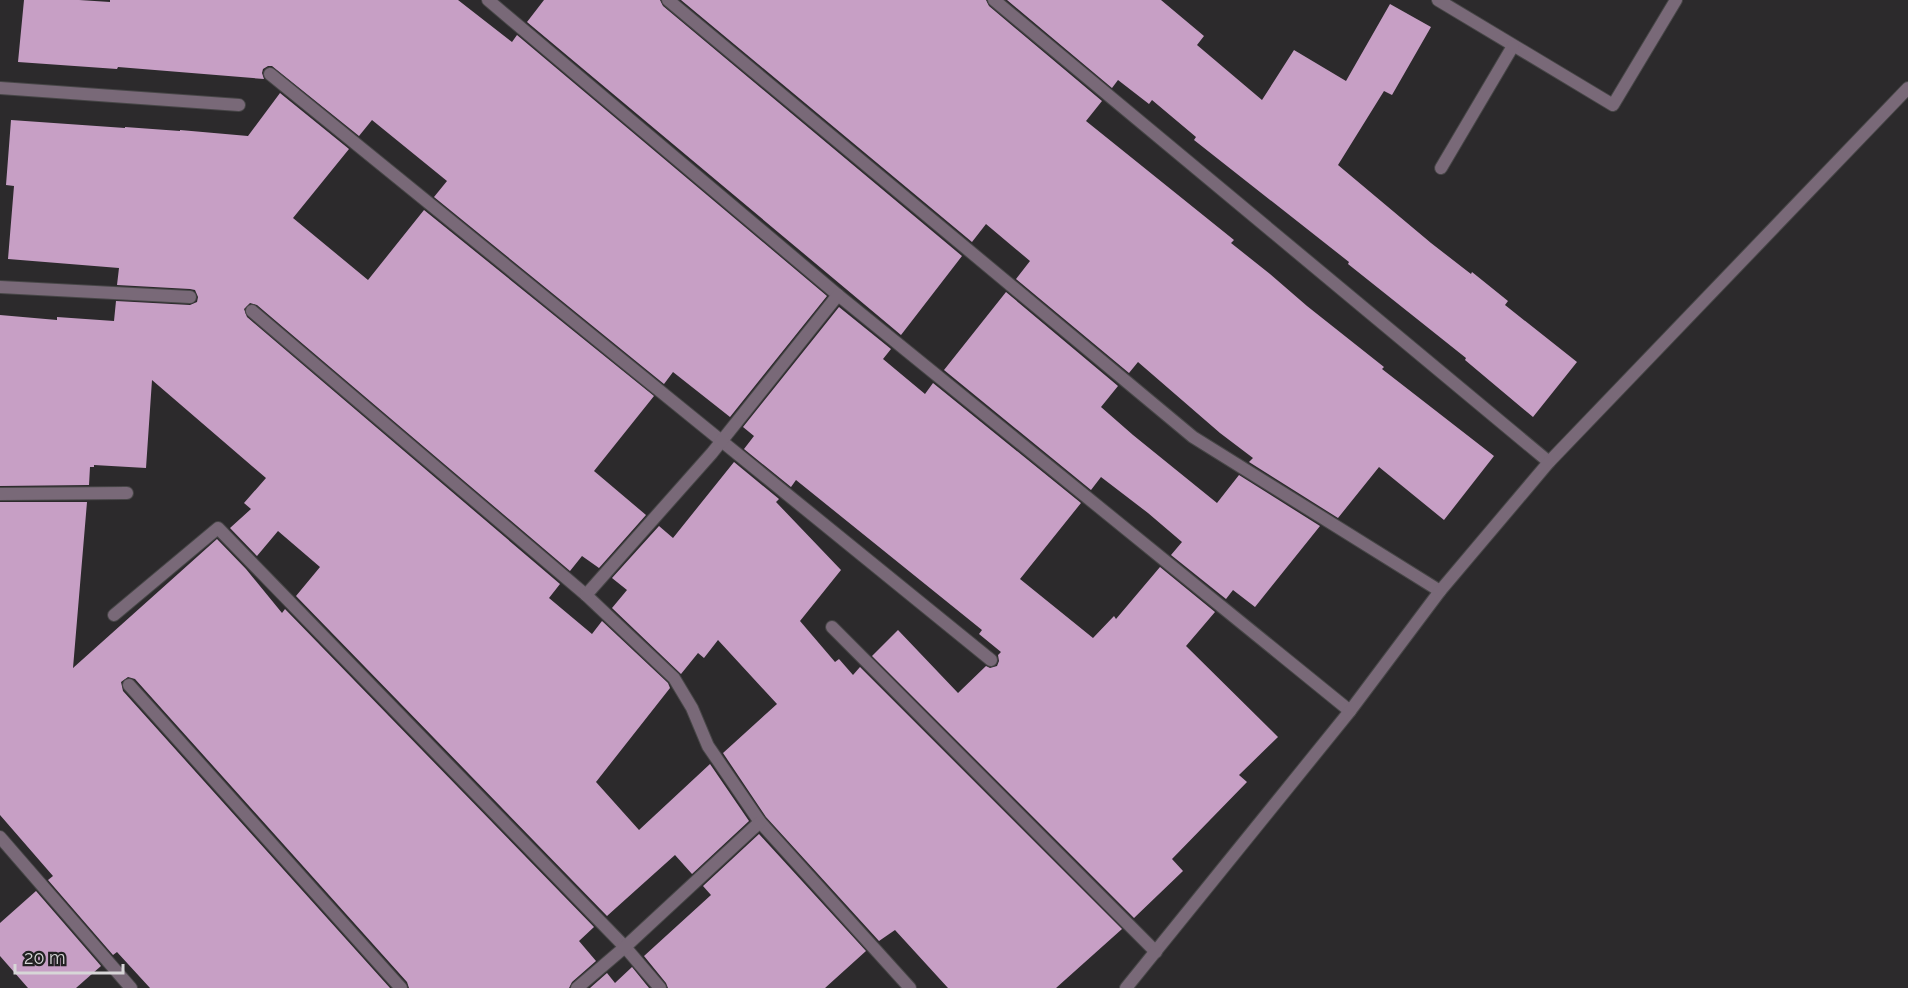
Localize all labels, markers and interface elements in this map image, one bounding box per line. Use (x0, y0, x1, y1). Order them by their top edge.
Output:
scale bar (15, 937, 123, 975)
text: 20 m (24, 947, 66, 968)

